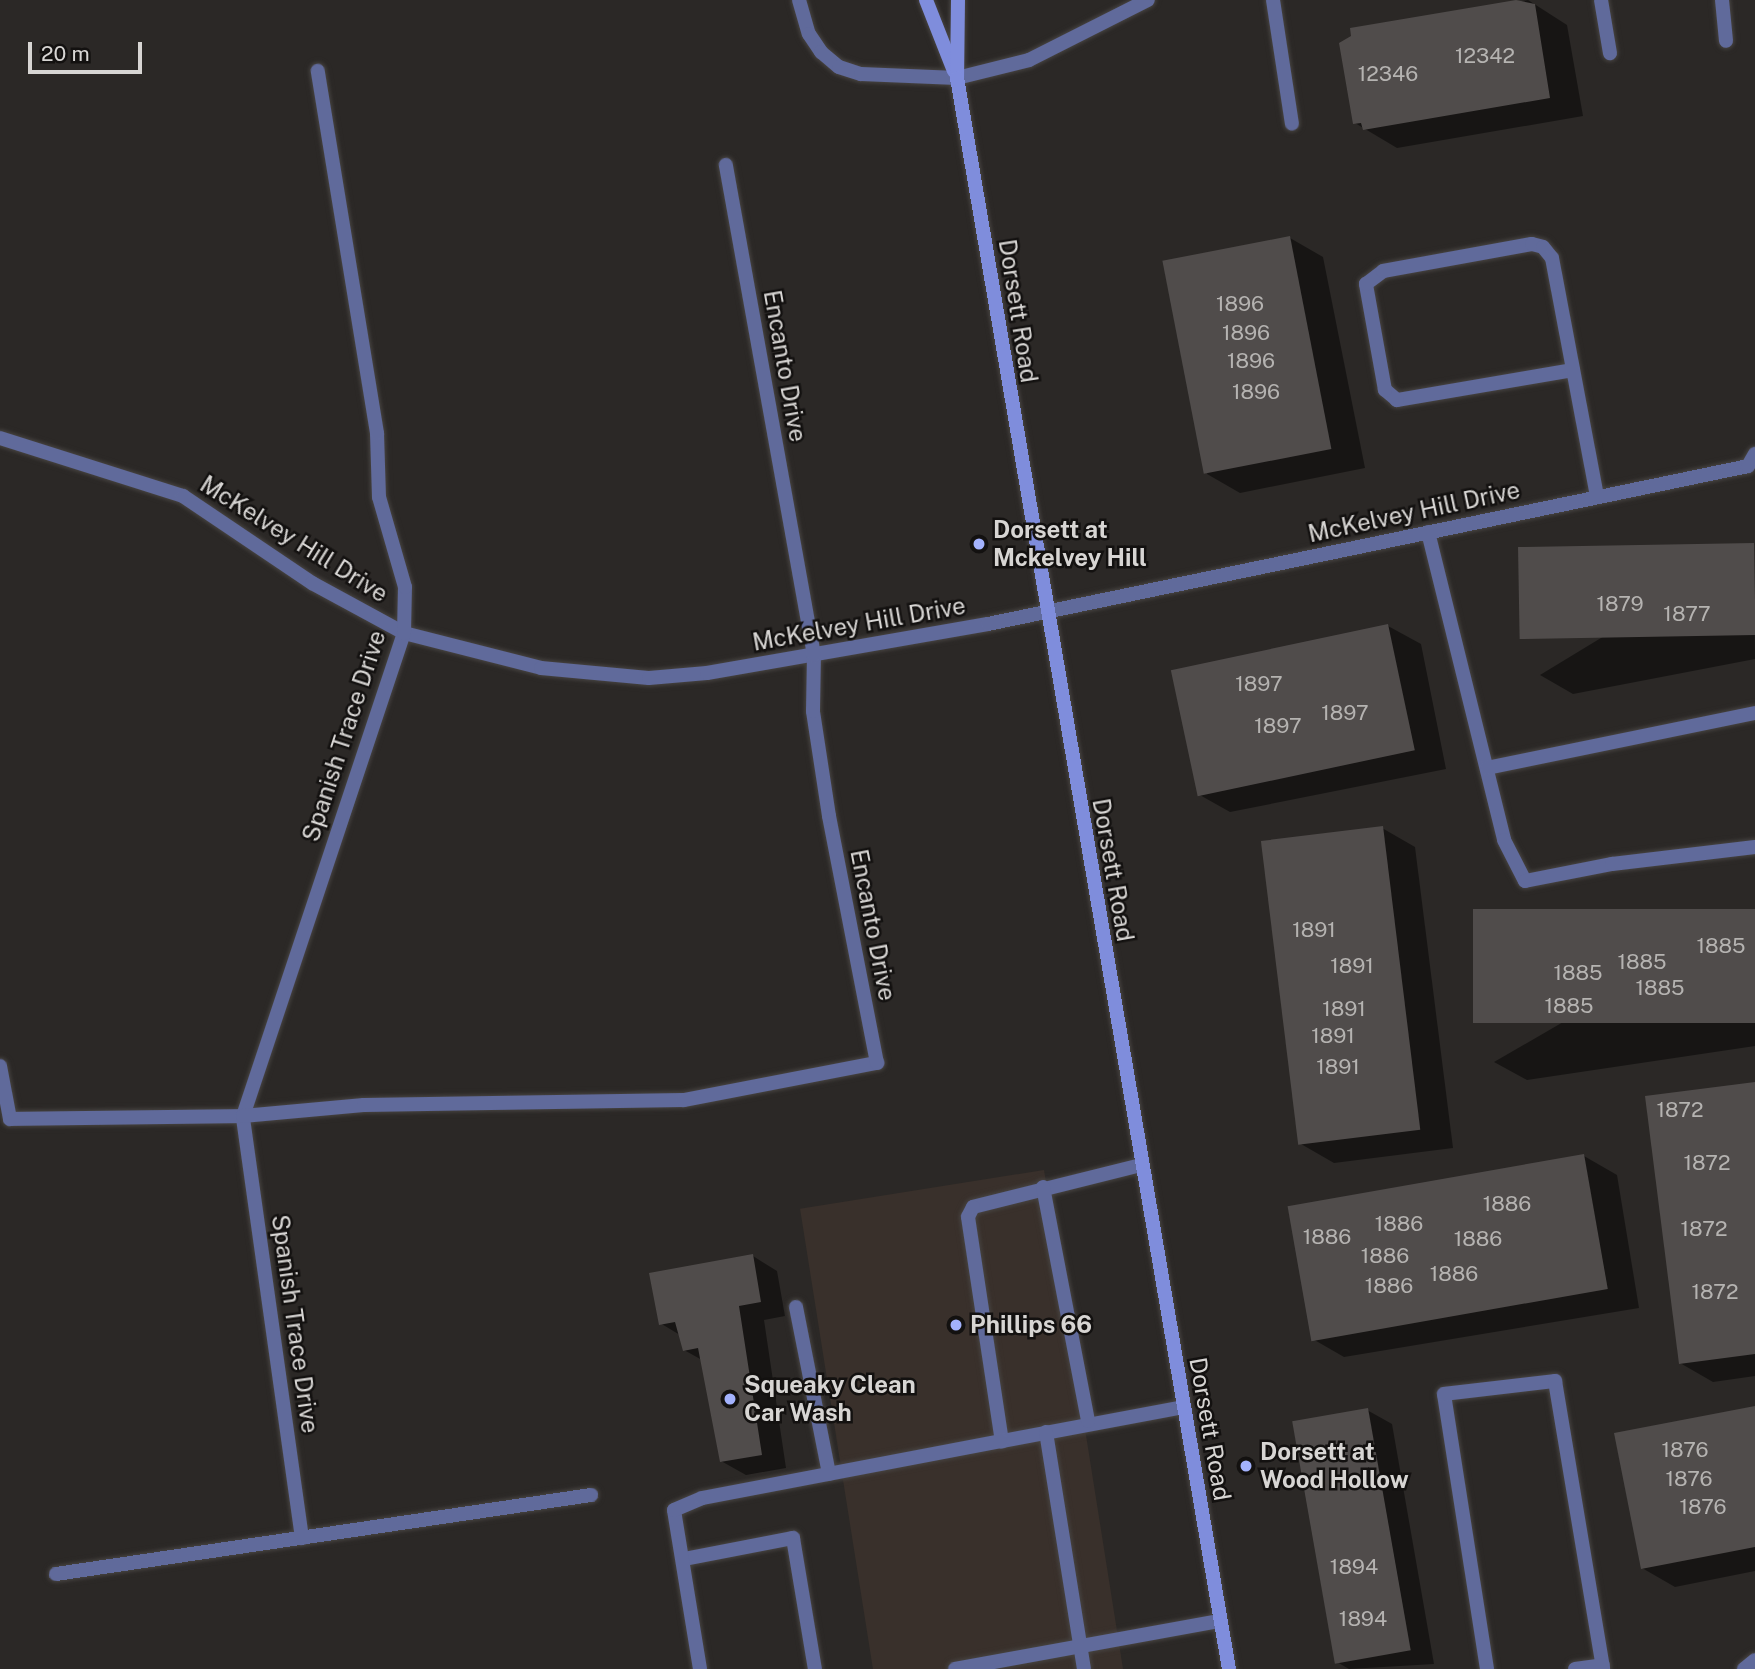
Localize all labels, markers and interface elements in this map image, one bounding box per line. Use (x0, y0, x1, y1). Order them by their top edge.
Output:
scale bar (32, 28, 145, 72)
text: 20 m (41, 41, 90, 66)
house number: 12342 (1455, 43, 1515, 69)
house number: 12346 (1358, 61, 1418, 87)
street label: Dorsett Road (992, 237, 1044, 385)
street label: Encanto Drive (757, 288, 813, 444)
house number: 1896 (1216, 291, 1264, 317)
house number: 1896 (1222, 320, 1270, 346)
house number: 1896 (1227, 348, 1275, 374)
house number: 1896 (1232, 379, 1280, 405)
street label: McKelvey Hill Drive (195, 470, 393, 608)
street label: McKelvey Hill Drive (1305, 475, 1523, 549)
place label: Dorsett at Mckelvey Hill (993, 516, 1147, 572)
marker: Dorsett at Mckelvey Hill (971, 536, 987, 552)
street label: McKelvey Hill Drive (750, 591, 968, 657)
house number: 1879 (1596, 591, 1644, 617)
house number: 1877 (1663, 601, 1711, 627)
street label: Spanish Trace Drive (296, 627, 392, 845)
house number: 1897 (1235, 671, 1283, 697)
house number: 1897 (1321, 700, 1369, 726)
house number: 1897 (1254, 713, 1302, 739)
street label: Dorsett Road (1086, 796, 1140, 944)
street label: Encanto Drive (844, 847, 902, 1003)
house number: 1891 (1292, 917, 1336, 943)
house number: 1885 (1696, 933, 1746, 959)
house number: 1885 (1617, 949, 1667, 975)
house number: 1891 (1330, 953, 1374, 979)
house number: 1885 (1553, 960, 1603, 986)
house number: 1885 (1635, 975, 1685, 1001)
house number: 1885 (1544, 993, 1594, 1019)
house number: 1891 (1322, 996, 1366, 1022)
house number: 1891 (1311, 1023, 1355, 1049)
house number: 1891 (1316, 1054, 1360, 1080)
house number: 1872 (1656, 1097, 1704, 1123)
house number: 1872 (1683, 1150, 1731, 1176)
house number: 1886 (1483, 1191, 1531, 1217)
house number: 1886 (1375, 1211, 1423, 1237)
street label: Spanish Trace Drive (265, 1213, 325, 1435)
house number: 1872 (1680, 1216, 1728, 1242)
house number: 1886 (1303, 1224, 1351, 1250)
house number: 1886 (1454, 1226, 1502, 1252)
house number: 1886 (1361, 1243, 1409, 1269)
house number: 1886 (1430, 1261, 1478, 1287)
house number: 1886 (1365, 1273, 1413, 1299)
house number: 1872 (1691, 1279, 1739, 1305)
place label: Phillips 66 (970, 1311, 1092, 1339)
marker: Phillips 66 (948, 1317, 964, 1333)
street label: Dorsett Road (1183, 1355, 1237, 1503)
place label: Squeaky Clean Car Wash (744, 1371, 916, 1427)
marker: Squeaky Clean Car Wash (722, 1391, 738, 1407)
house number: 1876 (1661, 1437, 1709, 1463)
place label: Dorsett at Wood Hollow (1260, 1438, 1409, 1494)
marker: Dorsett at Wood Hollow (1238, 1458, 1254, 1474)
house number: 1876 (1665, 1466, 1713, 1492)
house number: 1876 (1679, 1494, 1727, 1520)
house number: 1894 (1330, 1554, 1378, 1580)
house number: 1894 (1339, 1606, 1387, 1632)

